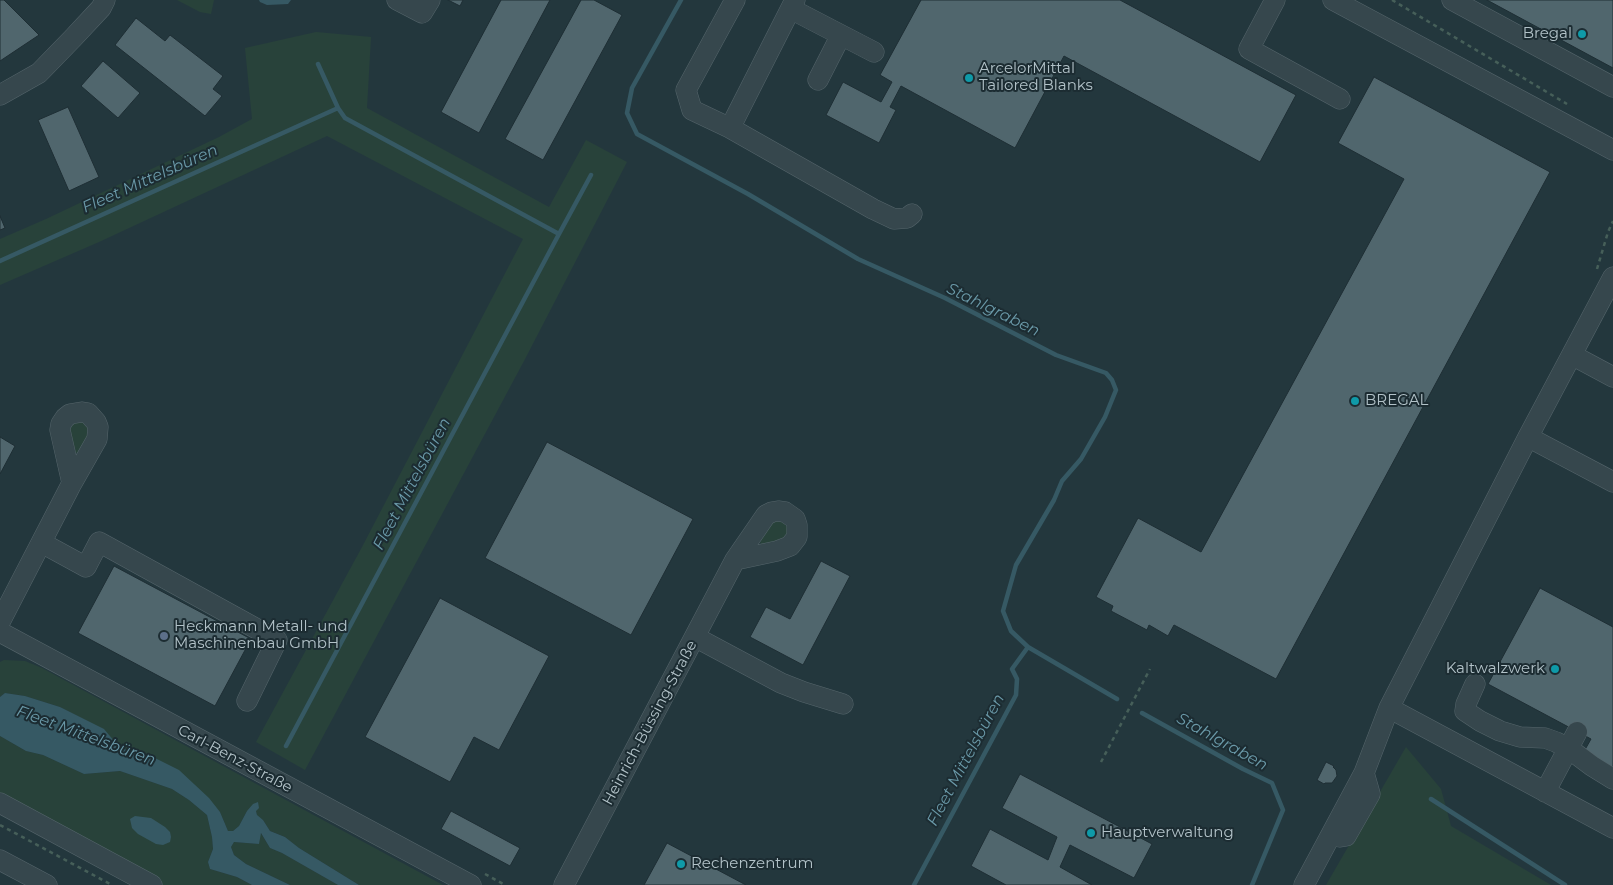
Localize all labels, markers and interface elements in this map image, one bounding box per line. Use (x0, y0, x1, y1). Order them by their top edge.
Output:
place label: Bregal (1523, 25, 1572, 43)
marker: Bregal (1576, 28, 1588, 40)
place label: ArcelorMittal Tailored Blanks (979, 60, 1093, 95)
marker: ArcelorMittal Tailored Blanks (963, 72, 975, 84)
water label: Fleet Mittelsbüren (79, 140, 221, 218)
water label: Stahlgraben (943, 279, 1043, 341)
place label: BREGAL (1365, 392, 1428, 410)
marker: BREGAL (1349, 395, 1361, 407)
water label: Fleet Mittelsbüren (369, 415, 455, 553)
place label: Heckmann Metall- und Maschinenbau GmbH (174, 618, 348, 653)
marker: Heckmann Metall- und Maschinenbau GmbH (158, 630, 170, 642)
street label: Heinrich-Büssing-Straße (599, 637, 701, 809)
place label: Kaltwalzwerk (1446, 660, 1545, 678)
marker: Kaltwalzwerk (1549, 663, 1561, 675)
water label: Fleet Mittelsbüren (923, 691, 1009, 829)
water label: Fleet Mittelsbüren (14, 702, 158, 770)
water label: Stahlgraben (1173, 709, 1271, 775)
street label: Carl-Benz-Straße (175, 721, 295, 797)
place label: Hauptverwaltung (1101, 824, 1234, 842)
marker: Hauptverwaltung (1085, 827, 1097, 839)
place label: Rechenzentrum (691, 855, 813, 873)
marker: Rechenzentrum (675, 858, 687, 870)

